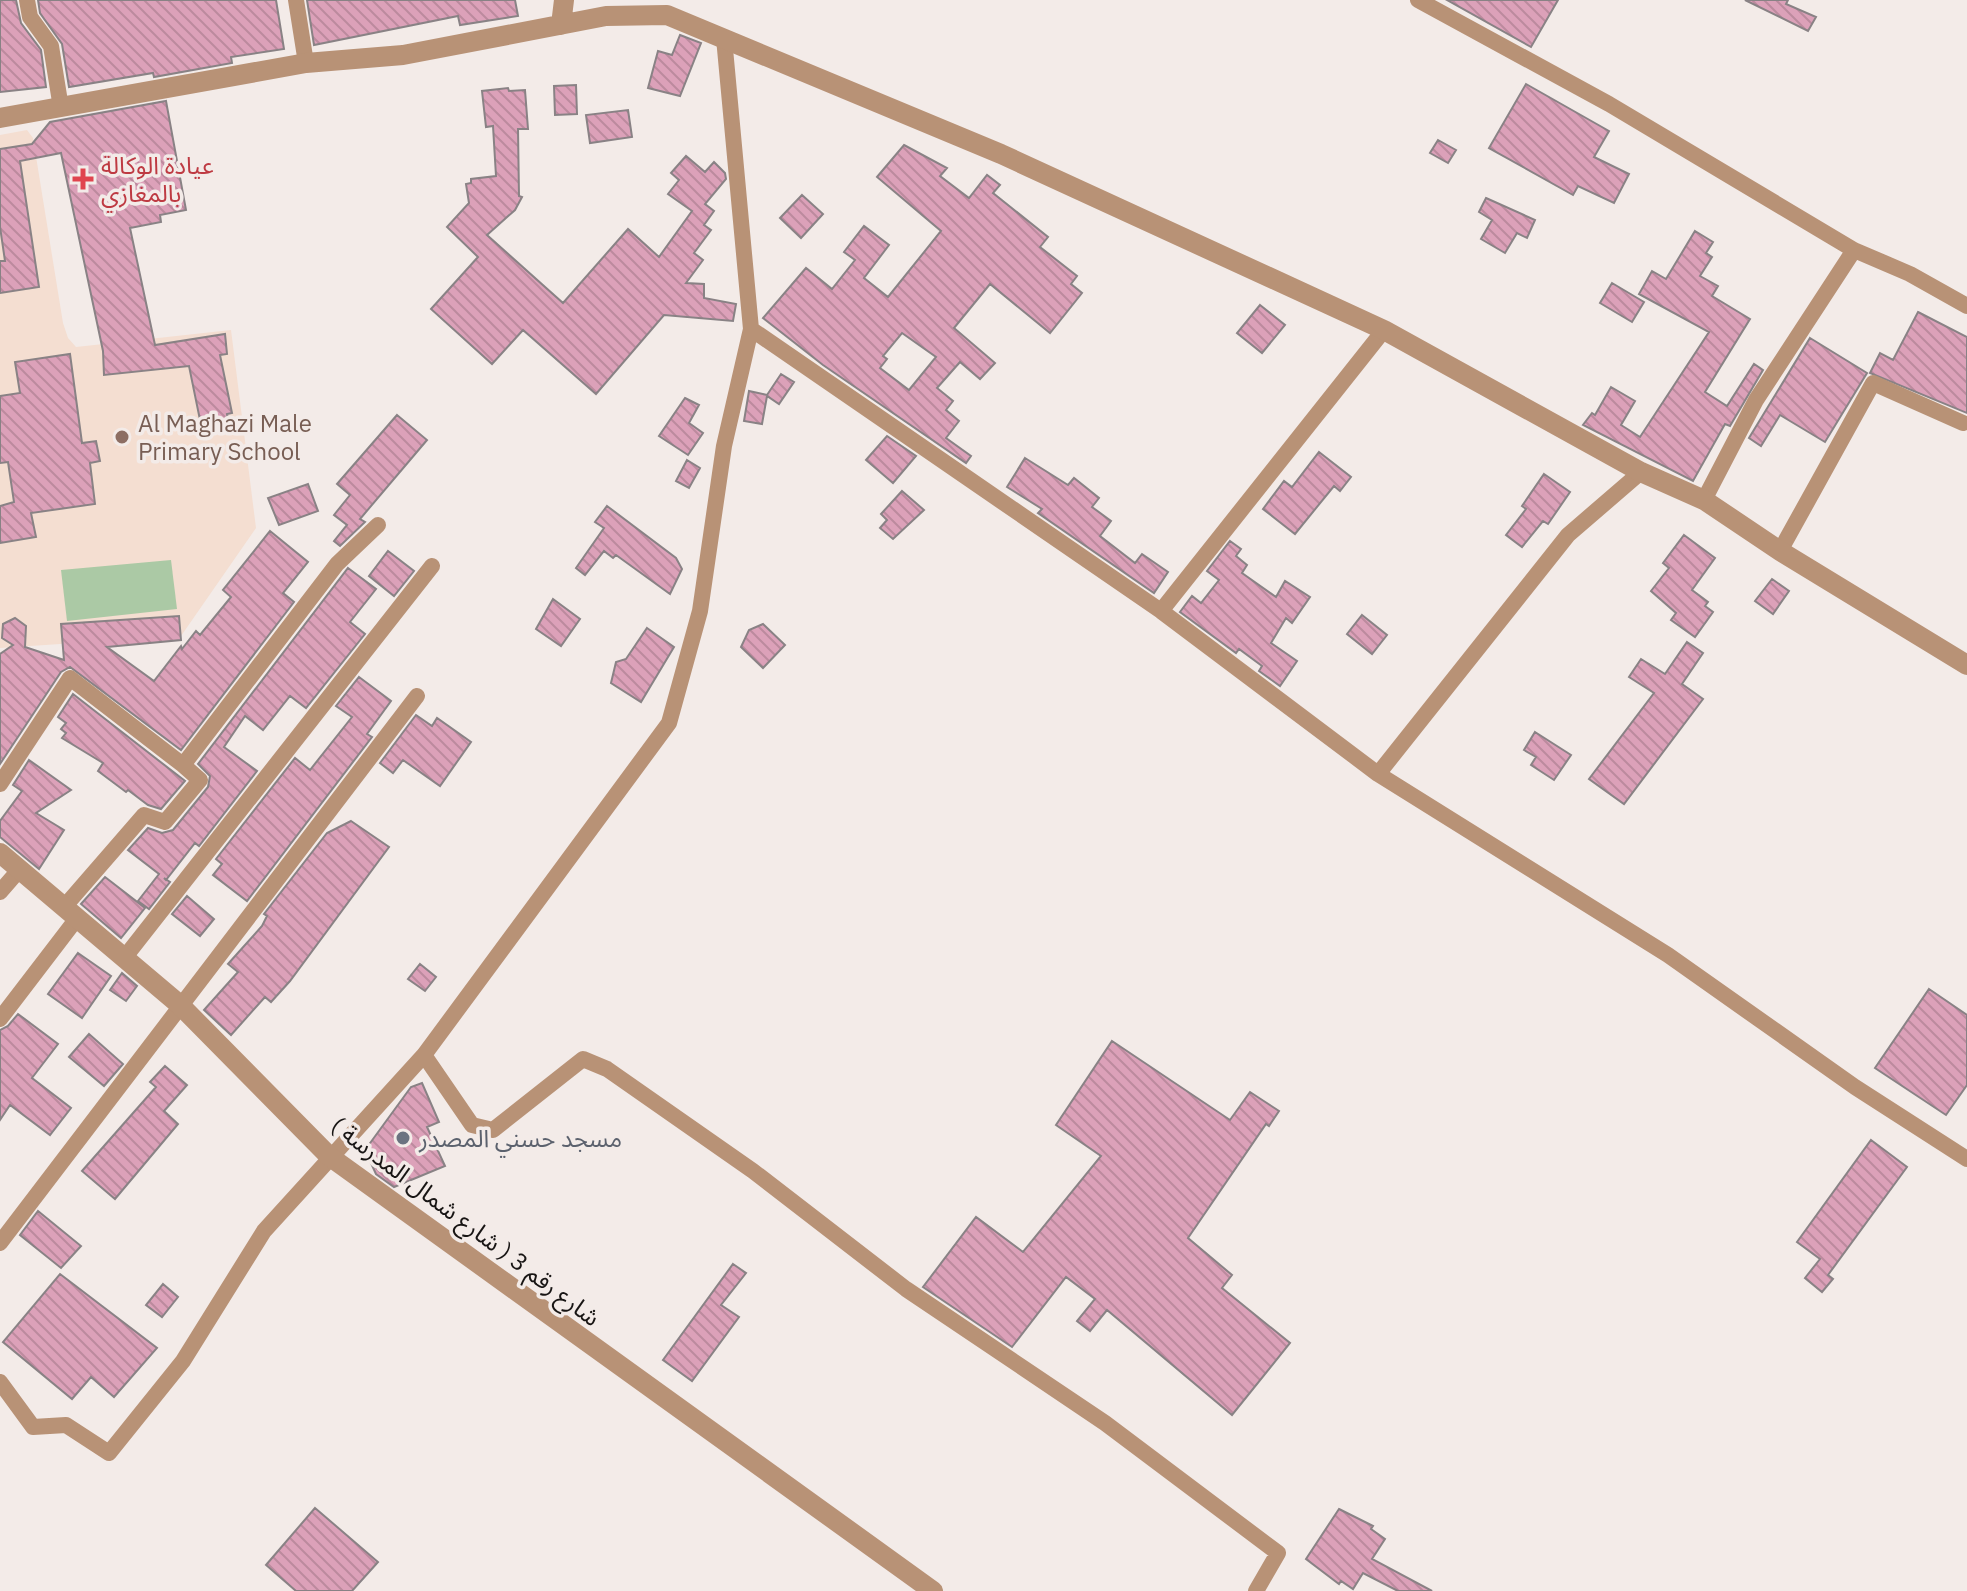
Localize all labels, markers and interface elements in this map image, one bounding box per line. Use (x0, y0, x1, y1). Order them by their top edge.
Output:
place label: عيادة الوكالة بالمغازي (101, 149, 214, 213)
marker: عيادة الوكالة بالمغازي (72, 168, 94, 190)
place label: Al Maghazi Male Primary School (138, 407, 312, 467)
marker: Al Maghazi Male Primary School (113, 428, 131, 446)
street label: شارع رقم 3 ( شارع شمال المدرسة ) (324, 1109, 607, 1335)
place label: مسجد حسني المصدر (418, 1122, 622, 1158)
marker: مسجد حسني المصدر (394, 1129, 412, 1147)

